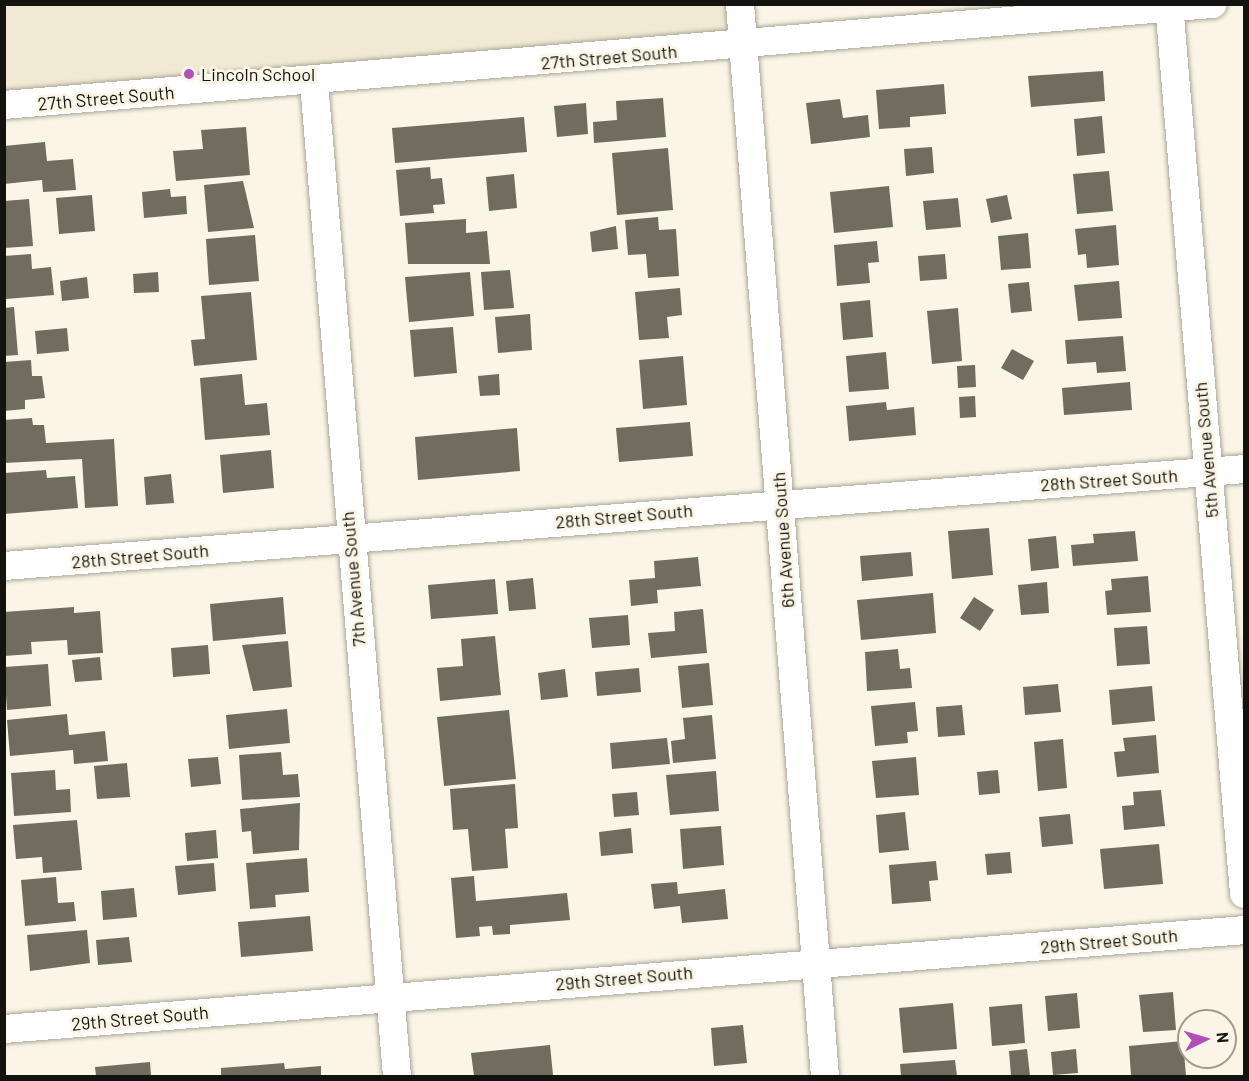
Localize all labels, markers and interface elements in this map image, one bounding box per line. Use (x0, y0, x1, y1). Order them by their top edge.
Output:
street label: 27th Street South (540, 40, 678, 74)
place label: Lincoln School (201, 63, 315, 85)
marker: Lincoln School (182, 67, 196, 81)
street label: 27th Street South (37, 81, 175, 115)
street label: 5th Avenue South (1189, 381, 1223, 519)
street label: 28th Street South (1039, 464, 1179, 496)
street label: 6th Avenue South (767, 471, 799, 609)
street label: 28th Street South (554, 499, 694, 533)
street label: 7th Avenue South (336, 511, 370, 647)
street label: 28th Street South (70, 539, 210, 573)
street label: 29th Street South (1039, 924, 1179, 958)
street label: 29th Street South (554, 961, 694, 995)
street label: 29th Street South (70, 1001, 210, 1035)
north arrow (1177, 1009, 1237, 1069)
text: N (1214, 1031, 1233, 1044)

